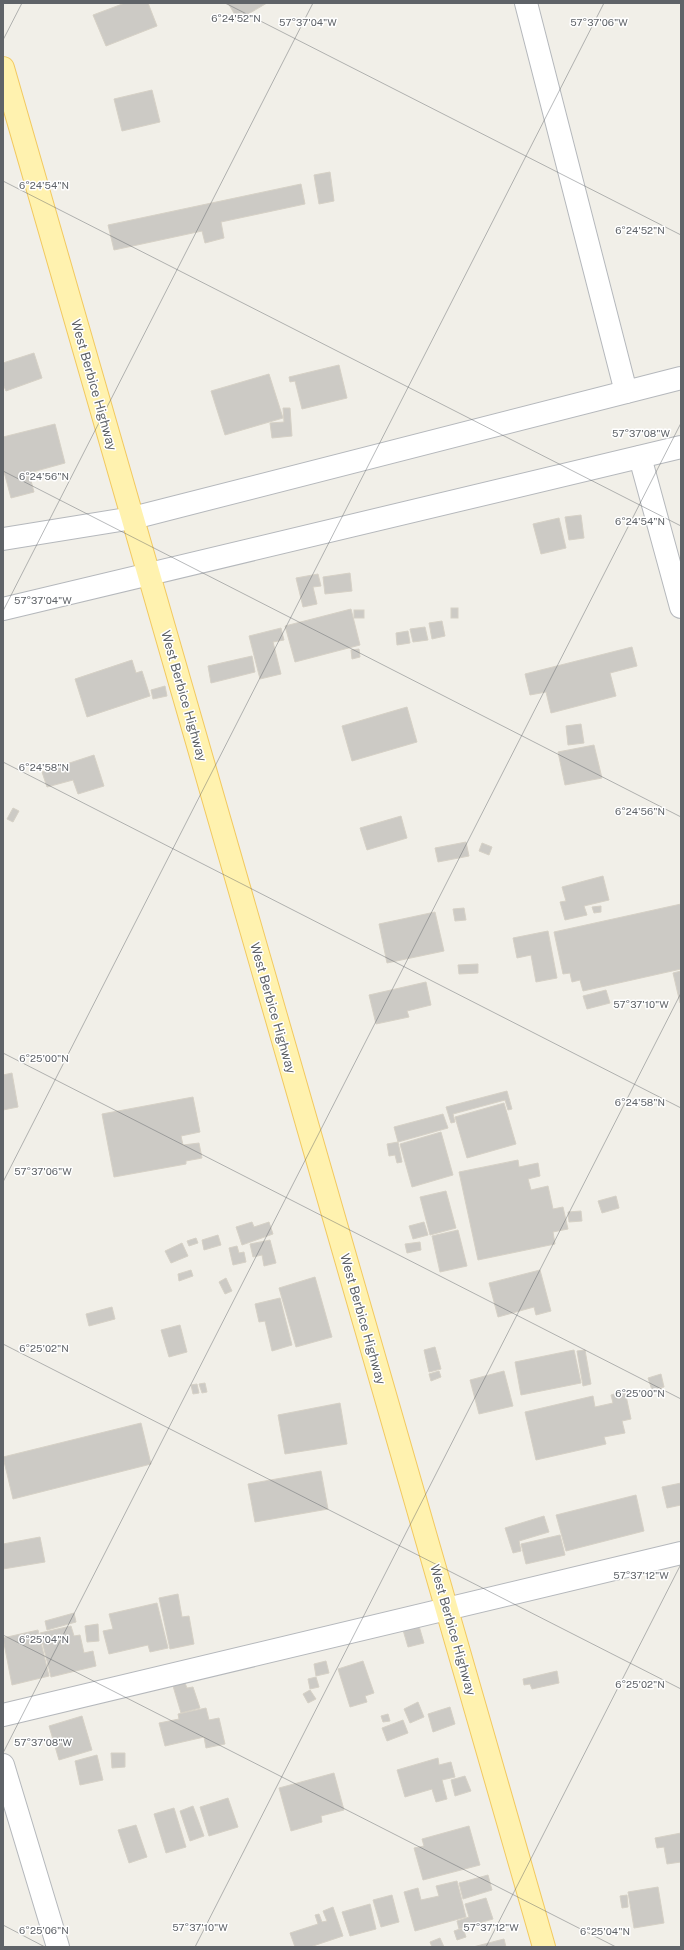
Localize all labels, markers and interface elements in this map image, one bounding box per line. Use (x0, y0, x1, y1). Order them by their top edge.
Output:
text: 6°24'52"N (211, 12, 261, 24)
text: 57°37'04"W (279, 16, 337, 28)
text: 57°37'06"W (570, 16, 628, 28)
text: 6°24'54"N (19, 179, 69, 191)
text: 6°24'52"N (615, 224, 665, 236)
street label: West Berbice Highway (68, 318, 120, 452)
text: 57°37'08"W (612, 427, 670, 439)
text: 6°24'56"N (19, 470, 69, 482)
text: 6°24'54"N (615, 515, 665, 527)
text: 57°37'04"W (14, 594, 72, 606)
street label: West Berbice Highway (158, 629, 210, 763)
text: 6°24'58"N (19, 761, 69, 773)
text: 6°24'56"N (615, 805, 665, 817)
street label: West Berbice Highway (247, 941, 299, 1075)
text: 57°37'10"W (613, 998, 669, 1010)
text: 6°25'00"N (19, 1052, 69, 1064)
text: 6°24'58"N (615, 1096, 665, 1108)
text: 57°37'06"W (14, 1165, 72, 1177)
street label: West Berbice Highway (337, 1252, 389, 1386)
text: 6°25'02"N (19, 1342, 69, 1354)
text: 6°25'00"N (615, 1387, 665, 1399)
street label: West Berbice Highway (427, 1563, 479, 1697)
text: 57°37'12"W (613, 1569, 669, 1581)
text: 6°25'04"N (19, 1633, 69, 1645)
text: 6°25'02"N (615, 1678, 665, 1690)
text: 57°37'08"W (14, 1736, 72, 1748)
text: 57°37'10"W (172, 1921, 228, 1933)
text: 57°37'12"W (463, 1921, 519, 1933)
text: 6°25'06"N (19, 1924, 69, 1936)
text: 6°25'04"N (580, 1925, 630, 1937)

